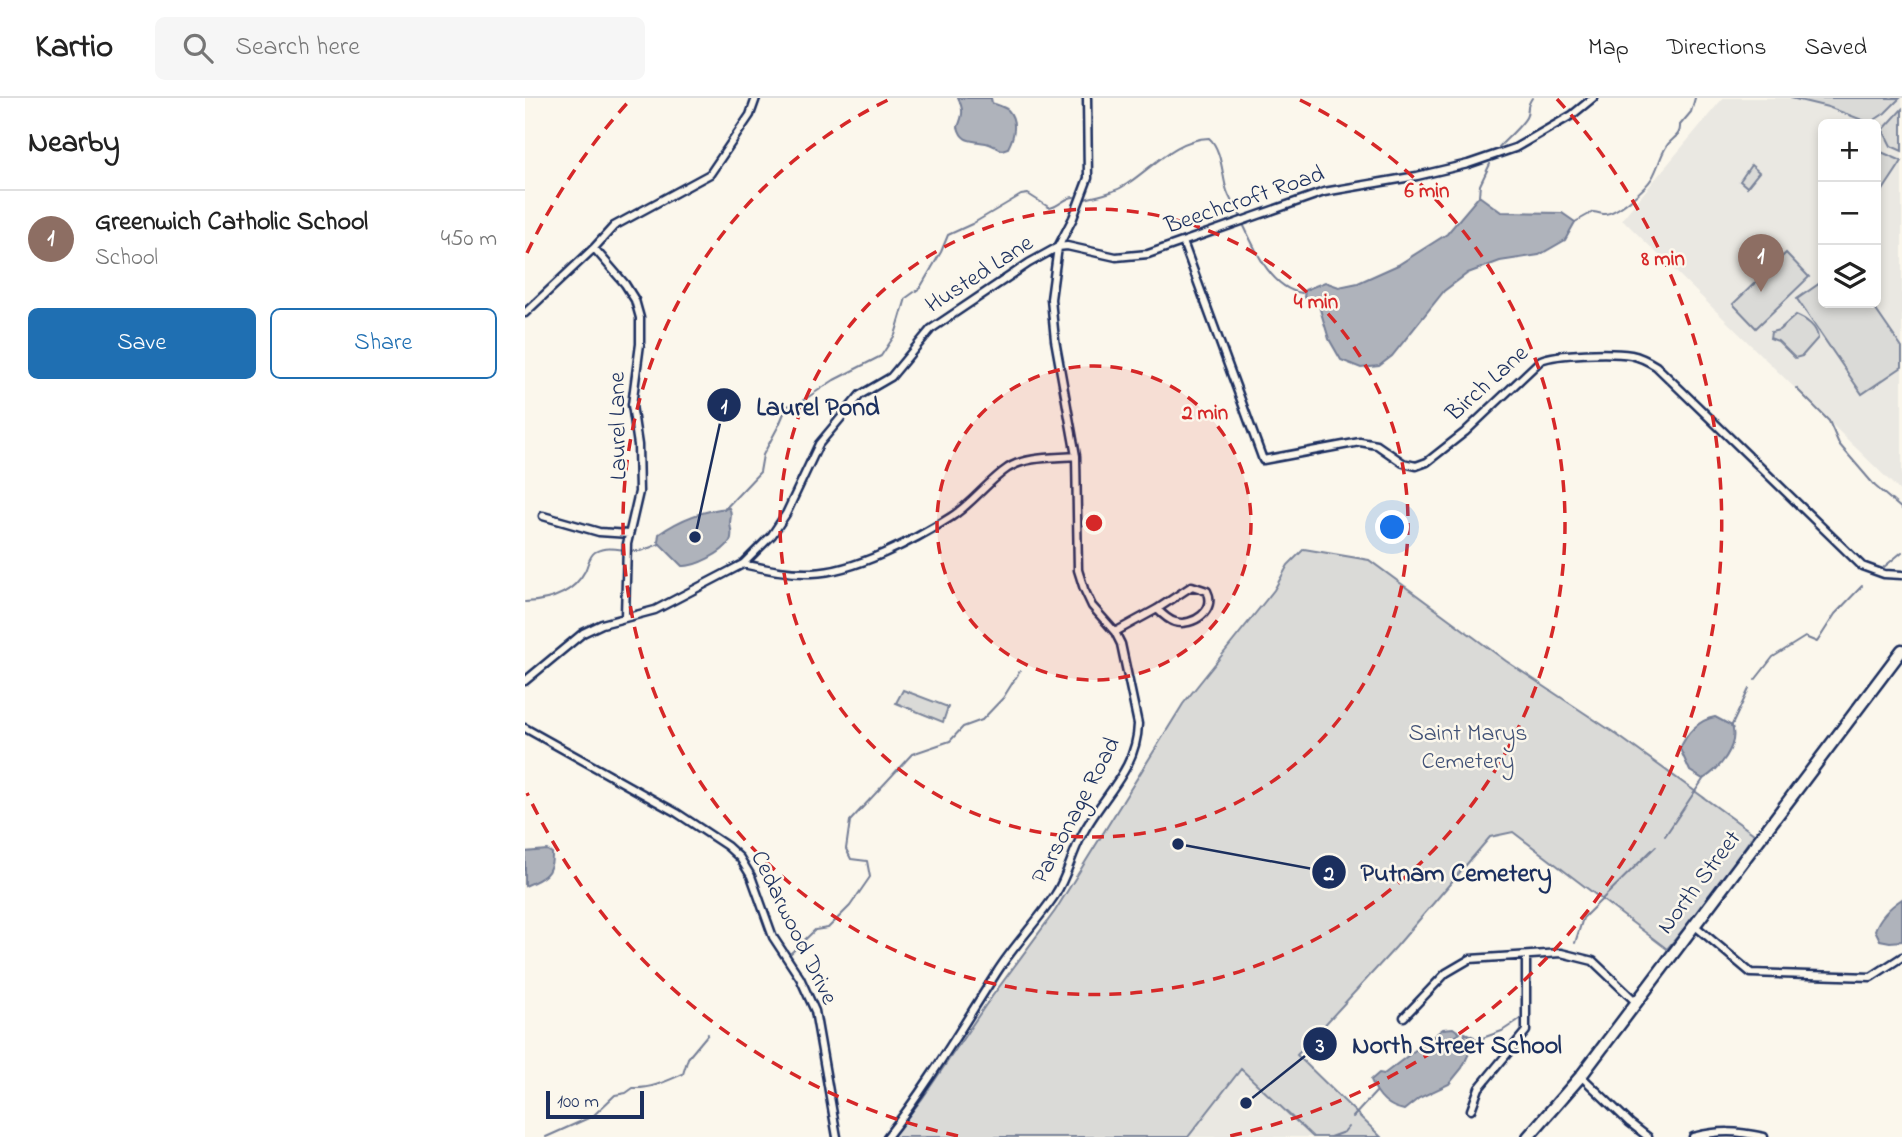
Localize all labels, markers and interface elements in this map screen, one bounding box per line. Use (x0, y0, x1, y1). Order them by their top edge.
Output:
search box (155, 17, 645, 80)
text: Kartio (35, 24, 113, 72)
icon: search (179, 29, 217, 67)
text: Search here (235, 29, 360, 67)
text: Map (1588, 31, 1629, 66)
text: Directions (1667, 31, 1766, 66)
text: Saved (1804, 31, 1867, 66)
map controls (1818, 119, 1881, 308)
button: + (1818, 119, 1881, 182)
text: Nearby (28, 122, 120, 166)
street label: Beechcroft Road (1160, 157, 1330, 245)
text: 6 min (1405, 177, 1449, 207)
button: − (1818, 182, 1881, 245)
text: Greenwich Catholic School (95, 204, 368, 242)
text: 1 (47, 223, 55, 256)
text: 450 m (441, 223, 497, 256)
street label: Husted Lane (919, 227, 1041, 323)
pin: 1 (1738, 234, 1784, 292)
text: School (95, 242, 158, 275)
text: 8 min (1640, 245, 1685, 275)
button: layers (1818, 245, 1881, 308)
text: 4 min (1294, 288, 1338, 318)
button: Save (28, 308, 256, 379)
button: Share (270, 308, 497, 379)
street label: Birch Lane (1438, 337, 1537, 431)
street label: Laurel Lane (601, 371, 637, 480)
callout: Laurel Pond (707, 382, 893, 429)
text: Laurel Pond (756, 390, 880, 428)
text: 1 (721, 393, 728, 423)
text: 2 min (1181, 399, 1228, 429)
your location (1375, 510, 1409, 544)
centre of rings (1082, 511, 1106, 535)
park label: Saint Marys Cemetery (1408, 717, 1528, 781)
street label: Parsonage Road (1023, 731, 1131, 891)
street label: North Street (1649, 824, 1751, 942)
street label: Cedarwood Drive (740, 845, 846, 1011)
callout: Putnam Cemetery (1311, 849, 1566, 896)
text: Putnam Cemetery (1360, 856, 1552, 894)
text: 2 (1323, 860, 1335, 890)
callout: North Street School (1303, 1021, 1575, 1068)
text: North Street School (1352, 1028, 1562, 1066)
text: 3 (1315, 1032, 1325, 1062)
scale bar (546, 1088, 644, 1120)
text: 100 m (557, 1089, 599, 1116)

